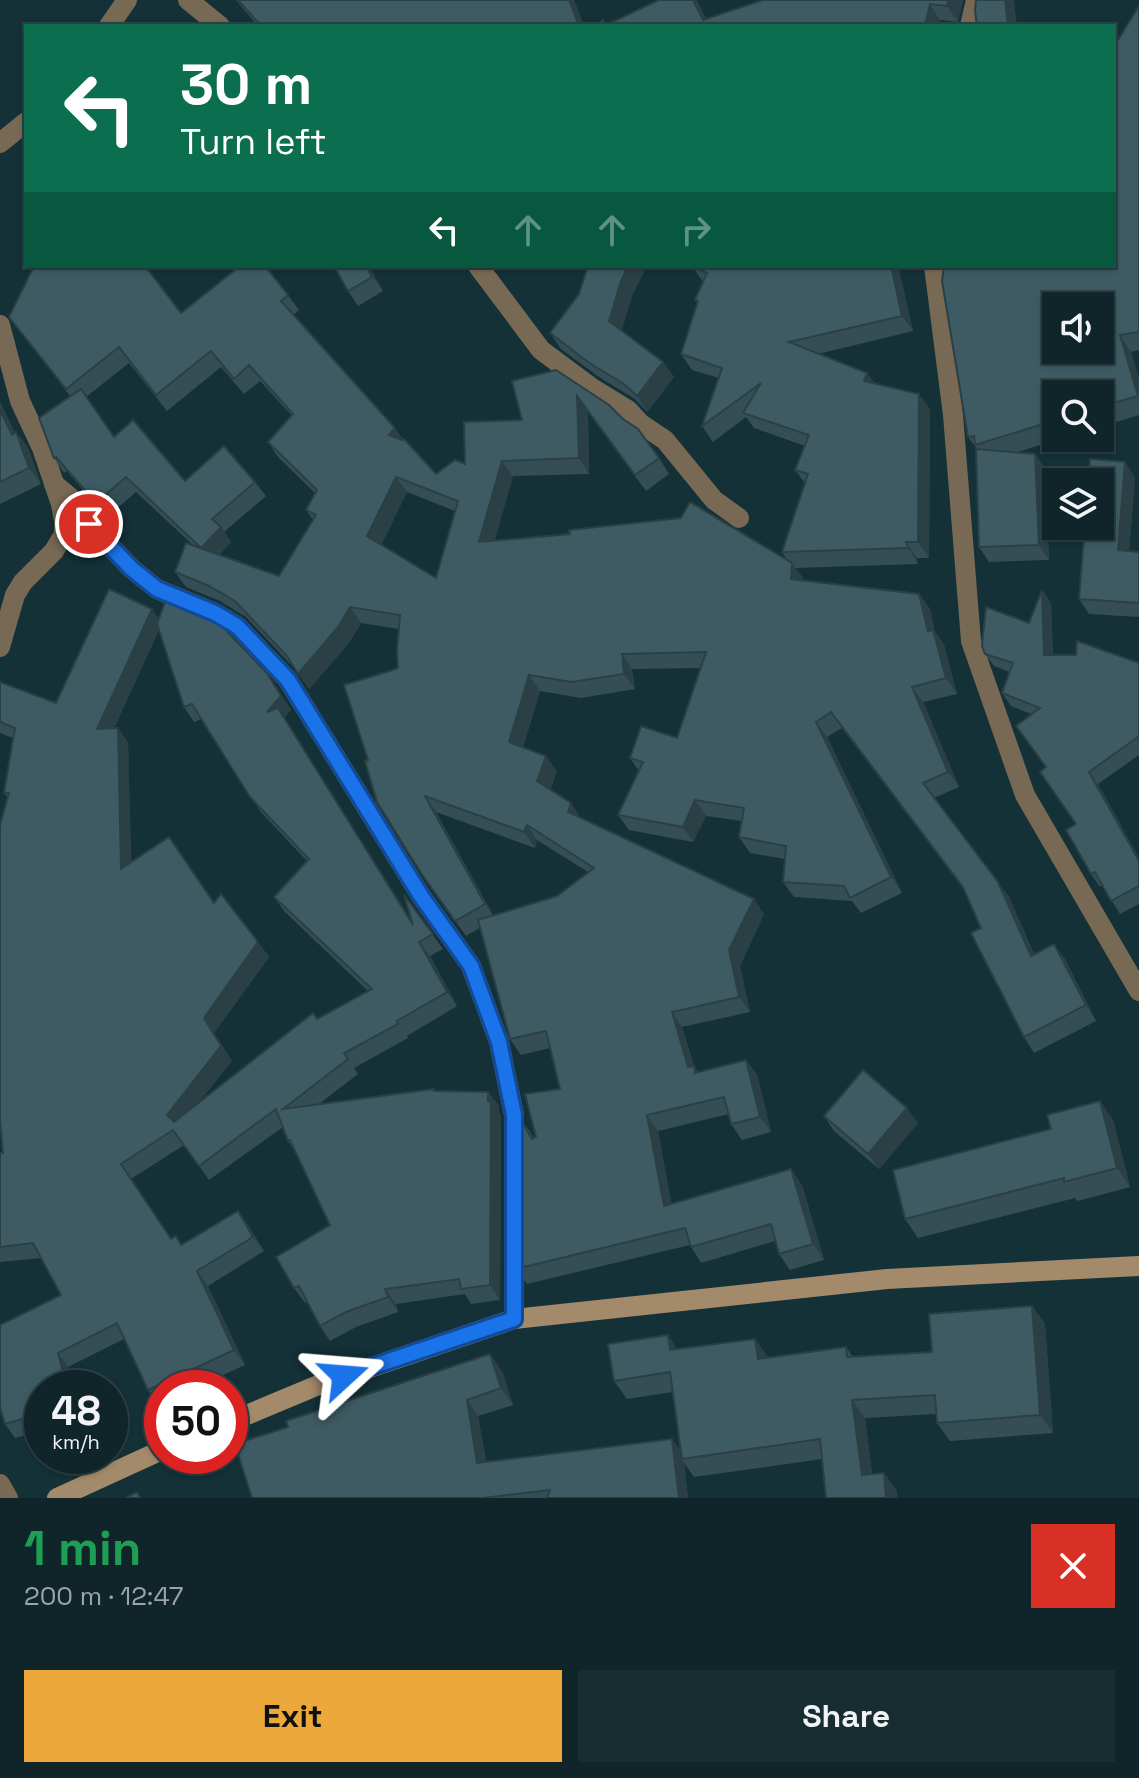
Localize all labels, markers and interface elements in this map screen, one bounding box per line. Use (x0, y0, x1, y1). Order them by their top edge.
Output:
text: 30 m (180, 49, 312, 120)
icon: left (48, 56, 152, 160)
text: Turn left (180, 119, 327, 165)
icon: left (422, 208, 466, 252)
icon: ahead (506, 208, 550, 252)
icon: ahead (590, 208, 634, 252)
icon: right (674, 208, 718, 252)
map controls (1042, 292, 1114, 540)
button: sound (1042, 292, 1114, 364)
button: search (1042, 380, 1114, 452)
button: layers (1042, 468, 1114, 540)
pin (55, 490, 123, 558)
icon: arrive (67, 502, 111, 546)
position arrow (302, 1334, 386, 1418)
speed limit sign: 50 (144, 1370, 248, 1474)
text: 48 (51, 1386, 101, 1437)
text: km/h (52, 1429, 100, 1455)
text: 1 min (24, 1518, 141, 1579)
button: close (1031, 1524, 1115, 1608)
text: 200 m · 12:47 (24, 1579, 183, 1613)
button: Exit (24, 1670, 562, 1762)
button: Share (578, 1670, 1115, 1762)

